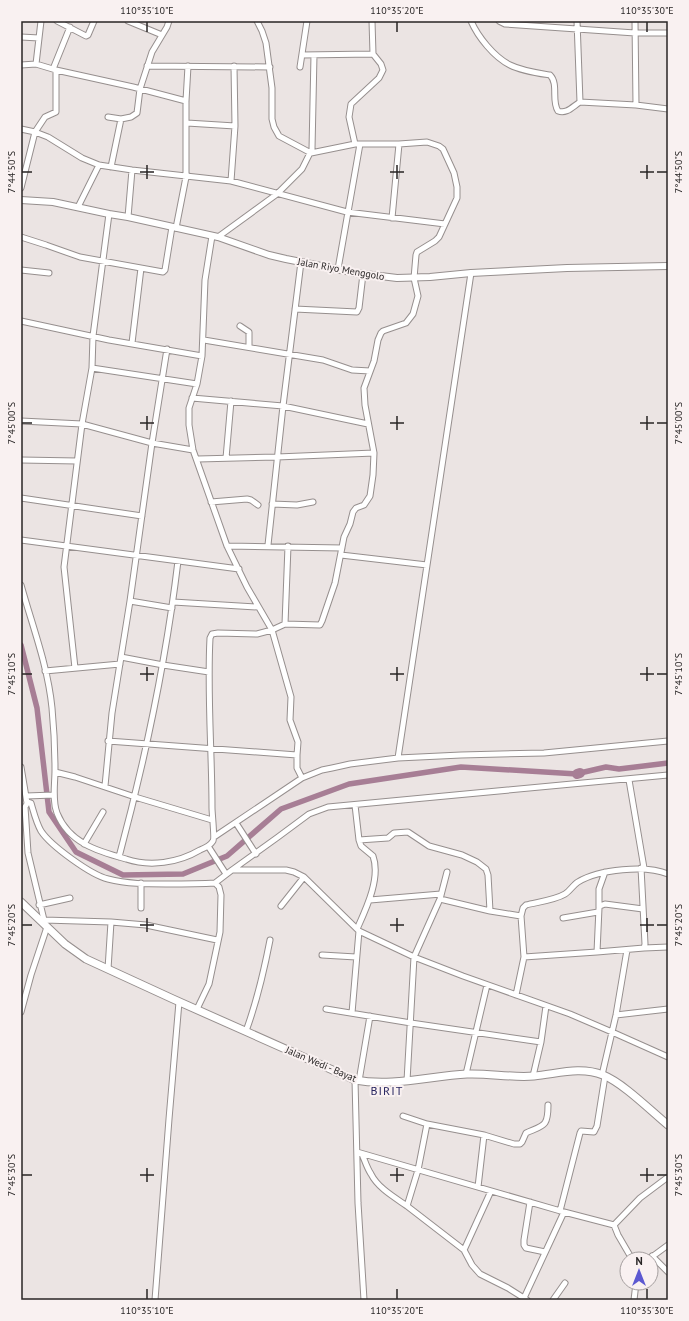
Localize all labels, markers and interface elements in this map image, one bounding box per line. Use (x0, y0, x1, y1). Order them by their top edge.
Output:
text: 110°35'10"E (120, 4, 174, 17)
text: 110°35'20"E (370, 4, 424, 17)
text: 110°35'30"E (620, 4, 674, 17)
text: 7°44'50"S (5, 151, 18, 193)
text: 7°44'50"S (672, 151, 685, 193)
street label: Jalan Riyo Menggolo (296, 255, 385, 283)
text: 7°45'00"S (5, 402, 18, 444)
text: 7°45'00"S (672, 402, 685, 444)
text: 7°45'10"S (5, 653, 18, 695)
text: 7°45'10"S (672, 653, 685, 695)
text: 7°45'20"S (5, 904, 18, 946)
text: 7°45'20"S (672, 904, 685, 946)
street label: Jalan Wedi - Bayat (283, 1043, 359, 1085)
district label: BIRIT (371, 1083, 403, 1098)
text: 7°45'30"S (5, 1154, 18, 1196)
text: 7°45'30"S (672, 1154, 685, 1196)
north arrow (619, 1251, 659, 1291)
text: N (635, 1254, 643, 1268)
text: 110°35'10"E (120, 1304, 174, 1317)
text: 110°35'20"E (370, 1304, 424, 1317)
text: 110°35'30"E (620, 1304, 674, 1317)

